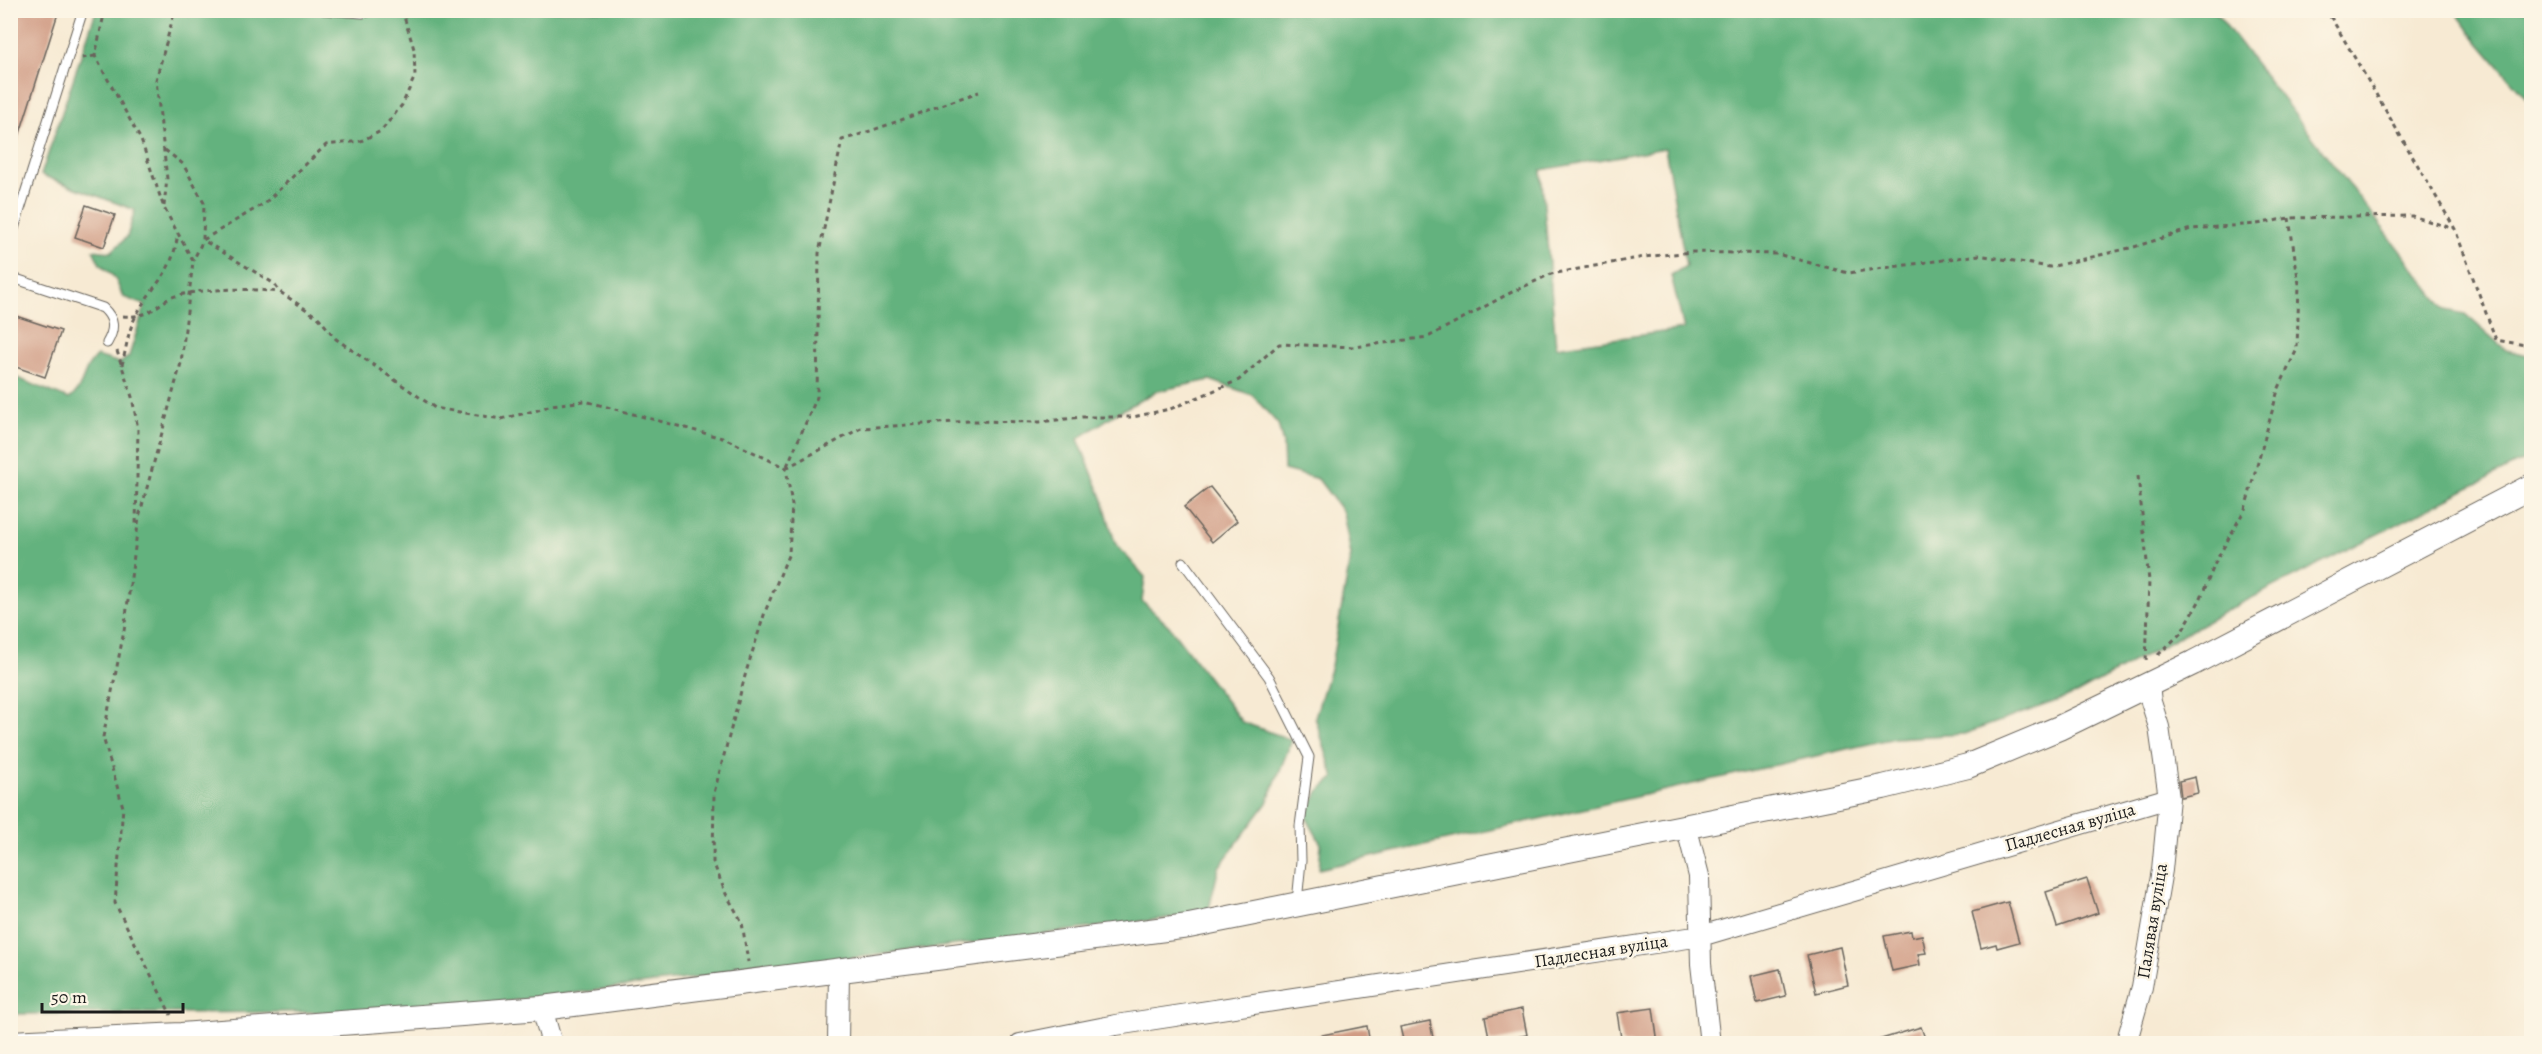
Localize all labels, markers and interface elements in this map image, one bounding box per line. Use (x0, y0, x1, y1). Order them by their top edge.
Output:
street label: Падлесная вуліца (2002, 797, 2139, 857)
street label: Палявая вуліца (2131, 861, 2173, 980)
street label: Падлесная вуліца (1533, 929, 1670, 973)
scale bar (42, 976, 183, 1014)
text: 50 m (51, 985, 87, 1009)

